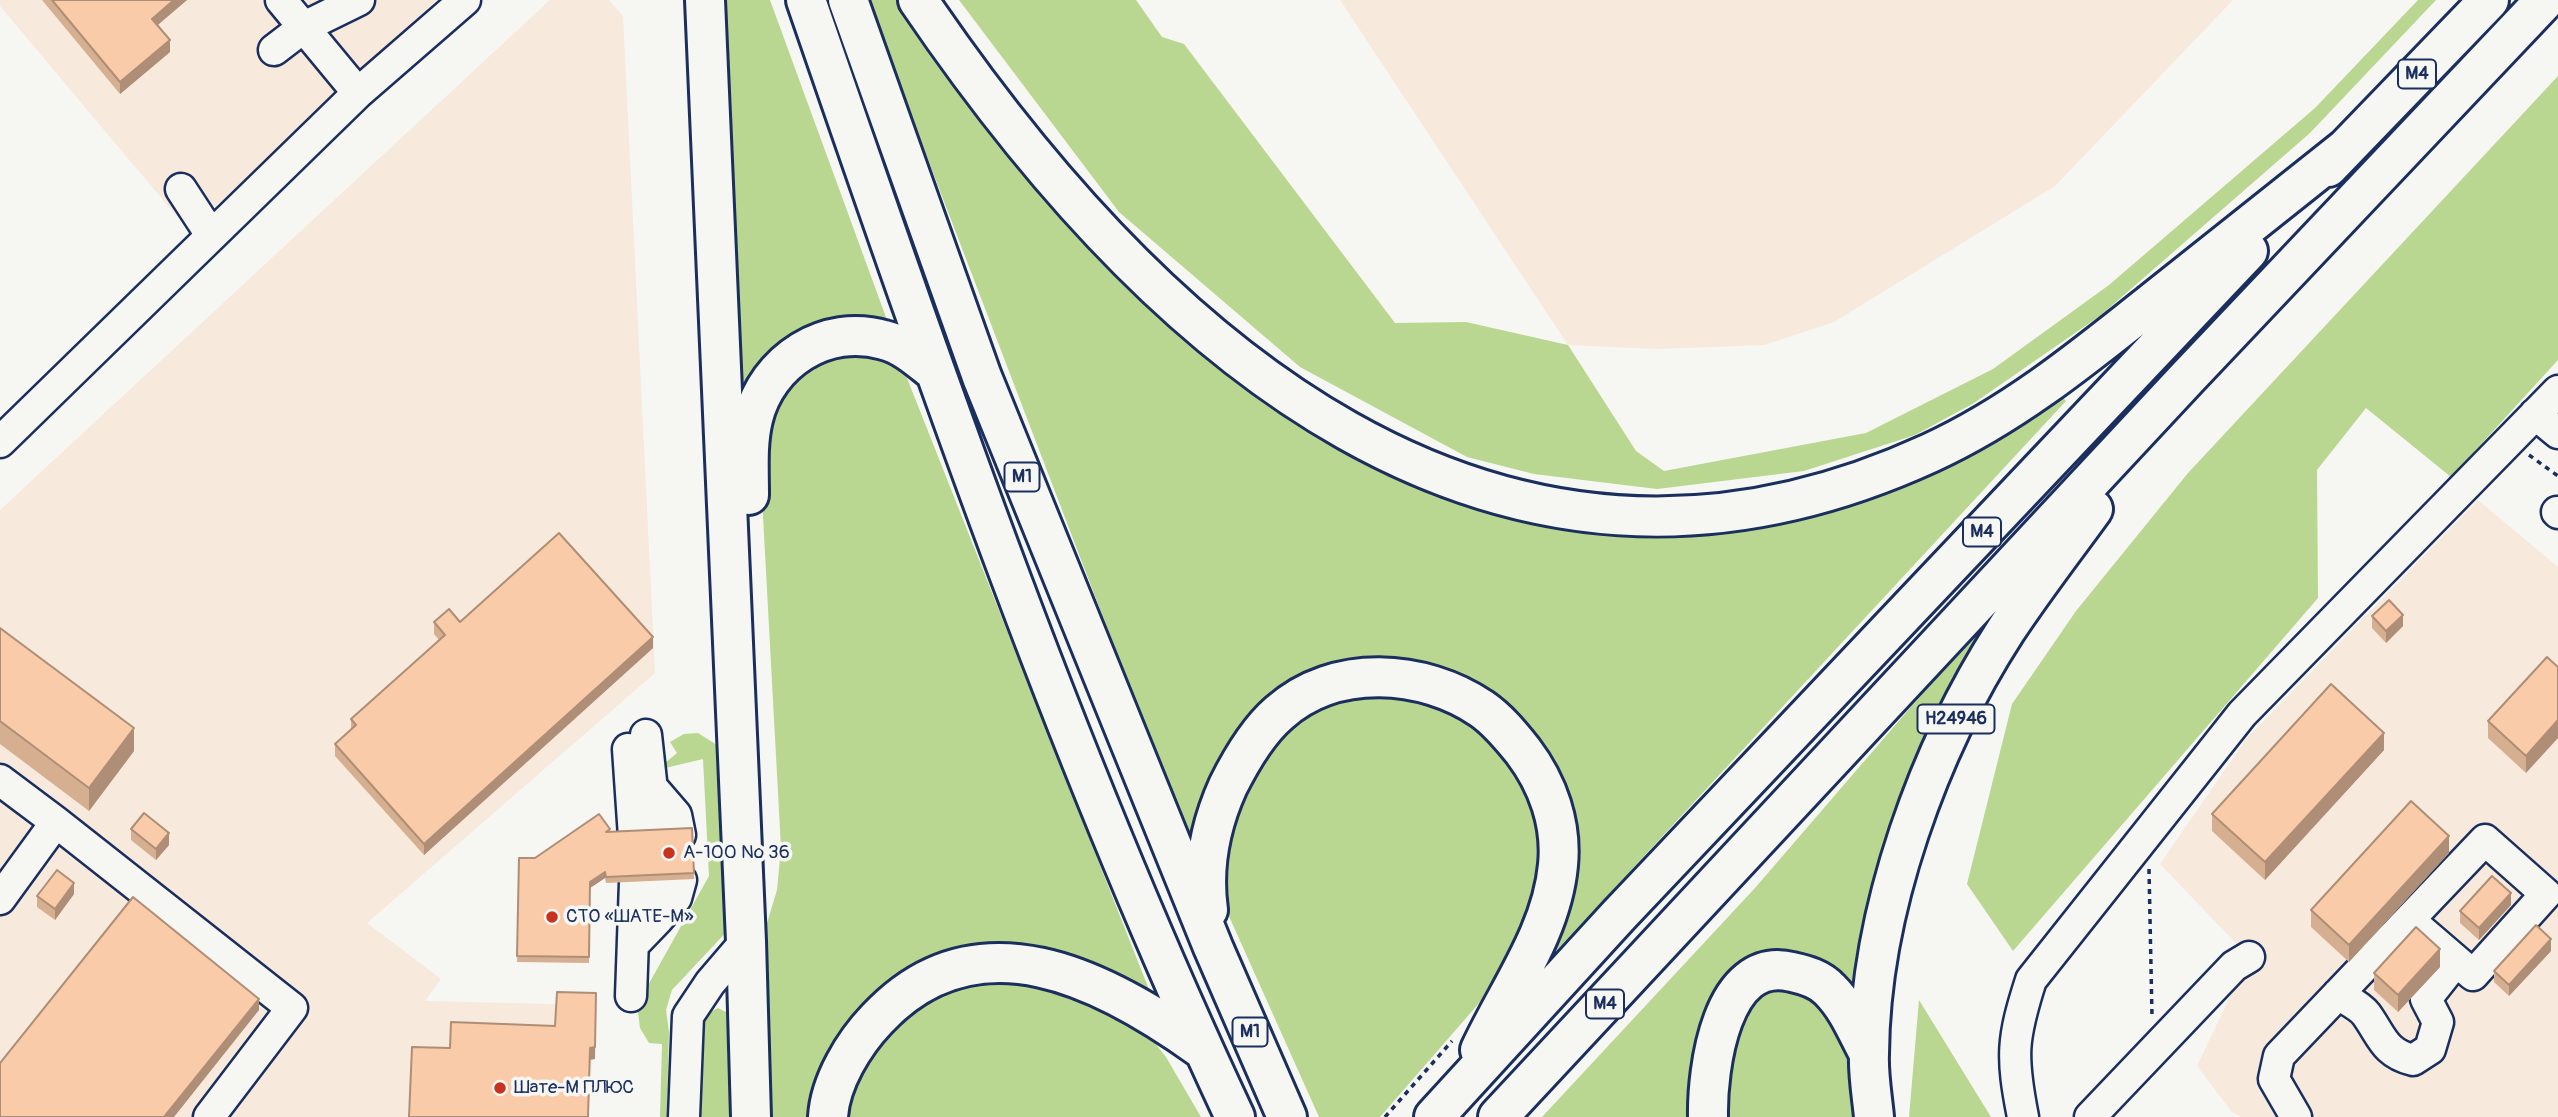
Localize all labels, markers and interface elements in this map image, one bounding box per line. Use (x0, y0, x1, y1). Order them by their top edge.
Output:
road number: М4 (2398, 60, 2436, 88)
road number: М1 (1004, 462, 1040, 491)
road number: М4 (1963, 518, 2001, 546)
road number: Н24946 (1918, 704, 1994, 734)
place label: А-100 № 36 (683, 842, 790, 864)
marker: А-100 № 36 (661, 845, 677, 861)
place label: СТО «ШАТЕ-М» (566, 906, 694, 928)
marker: СТО «ШАТЕ-М» (544, 909, 560, 925)
road number: М4 (1586, 989, 1624, 1018)
road number: М1 (1232, 1017, 1268, 1046)
place label: Шате-М ПЛЮС (514, 1077, 634, 1099)
marker: Шате-М ПЛЮС (492, 1080, 508, 1096)

